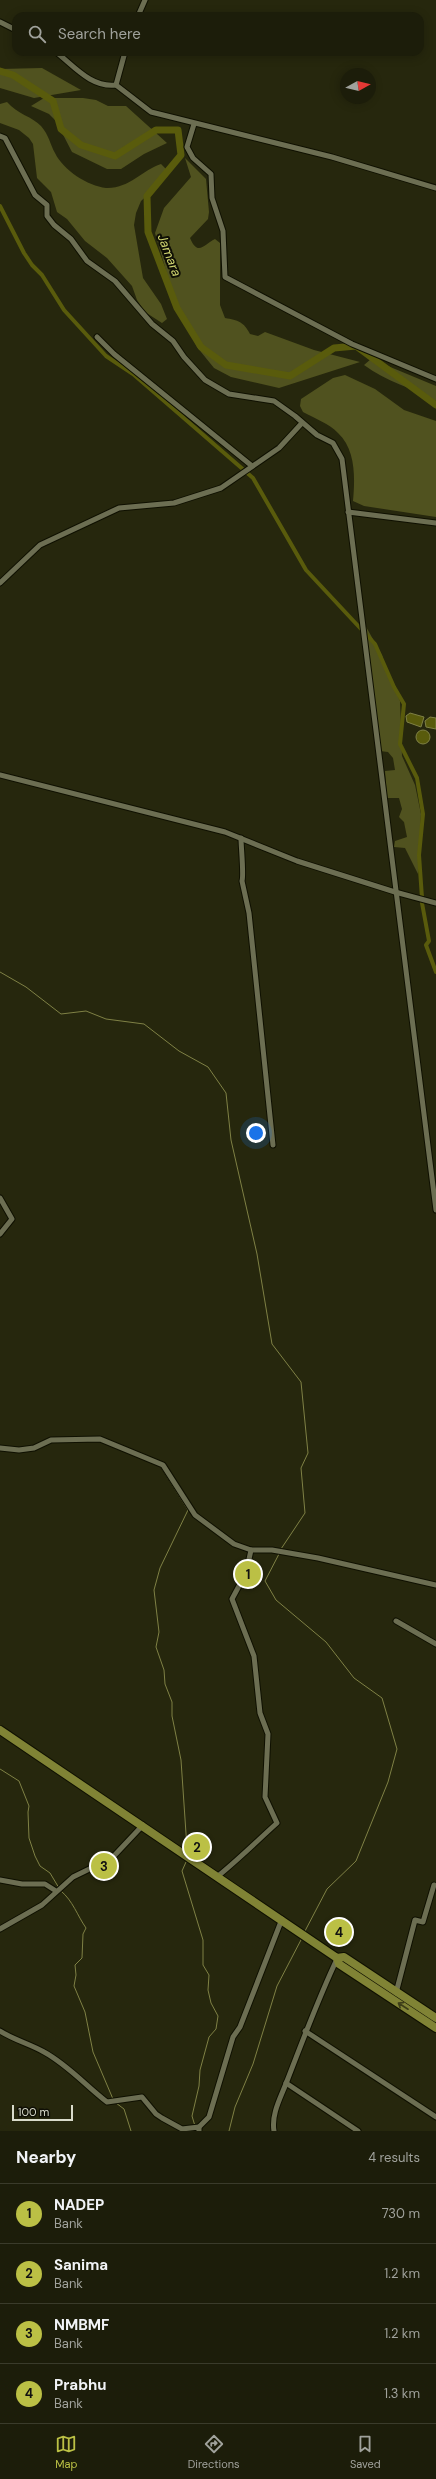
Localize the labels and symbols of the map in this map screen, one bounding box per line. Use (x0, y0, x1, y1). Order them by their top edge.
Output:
north arrow (340, 68, 376, 104)
water label: Jamara (154, 232, 185, 279)
your location (246, 1123, 266, 1143)
pin: 1 (235, 1559, 261, 1589)
pin: 2 (184, 1832, 210, 1862)
pin: 3 (91, 1851, 117, 1881)
pin: 4 (326, 1917, 352, 1947)
one-way arrow (398, 2002, 409, 2011)
scale bar (12, 2103, 73, 2122)

